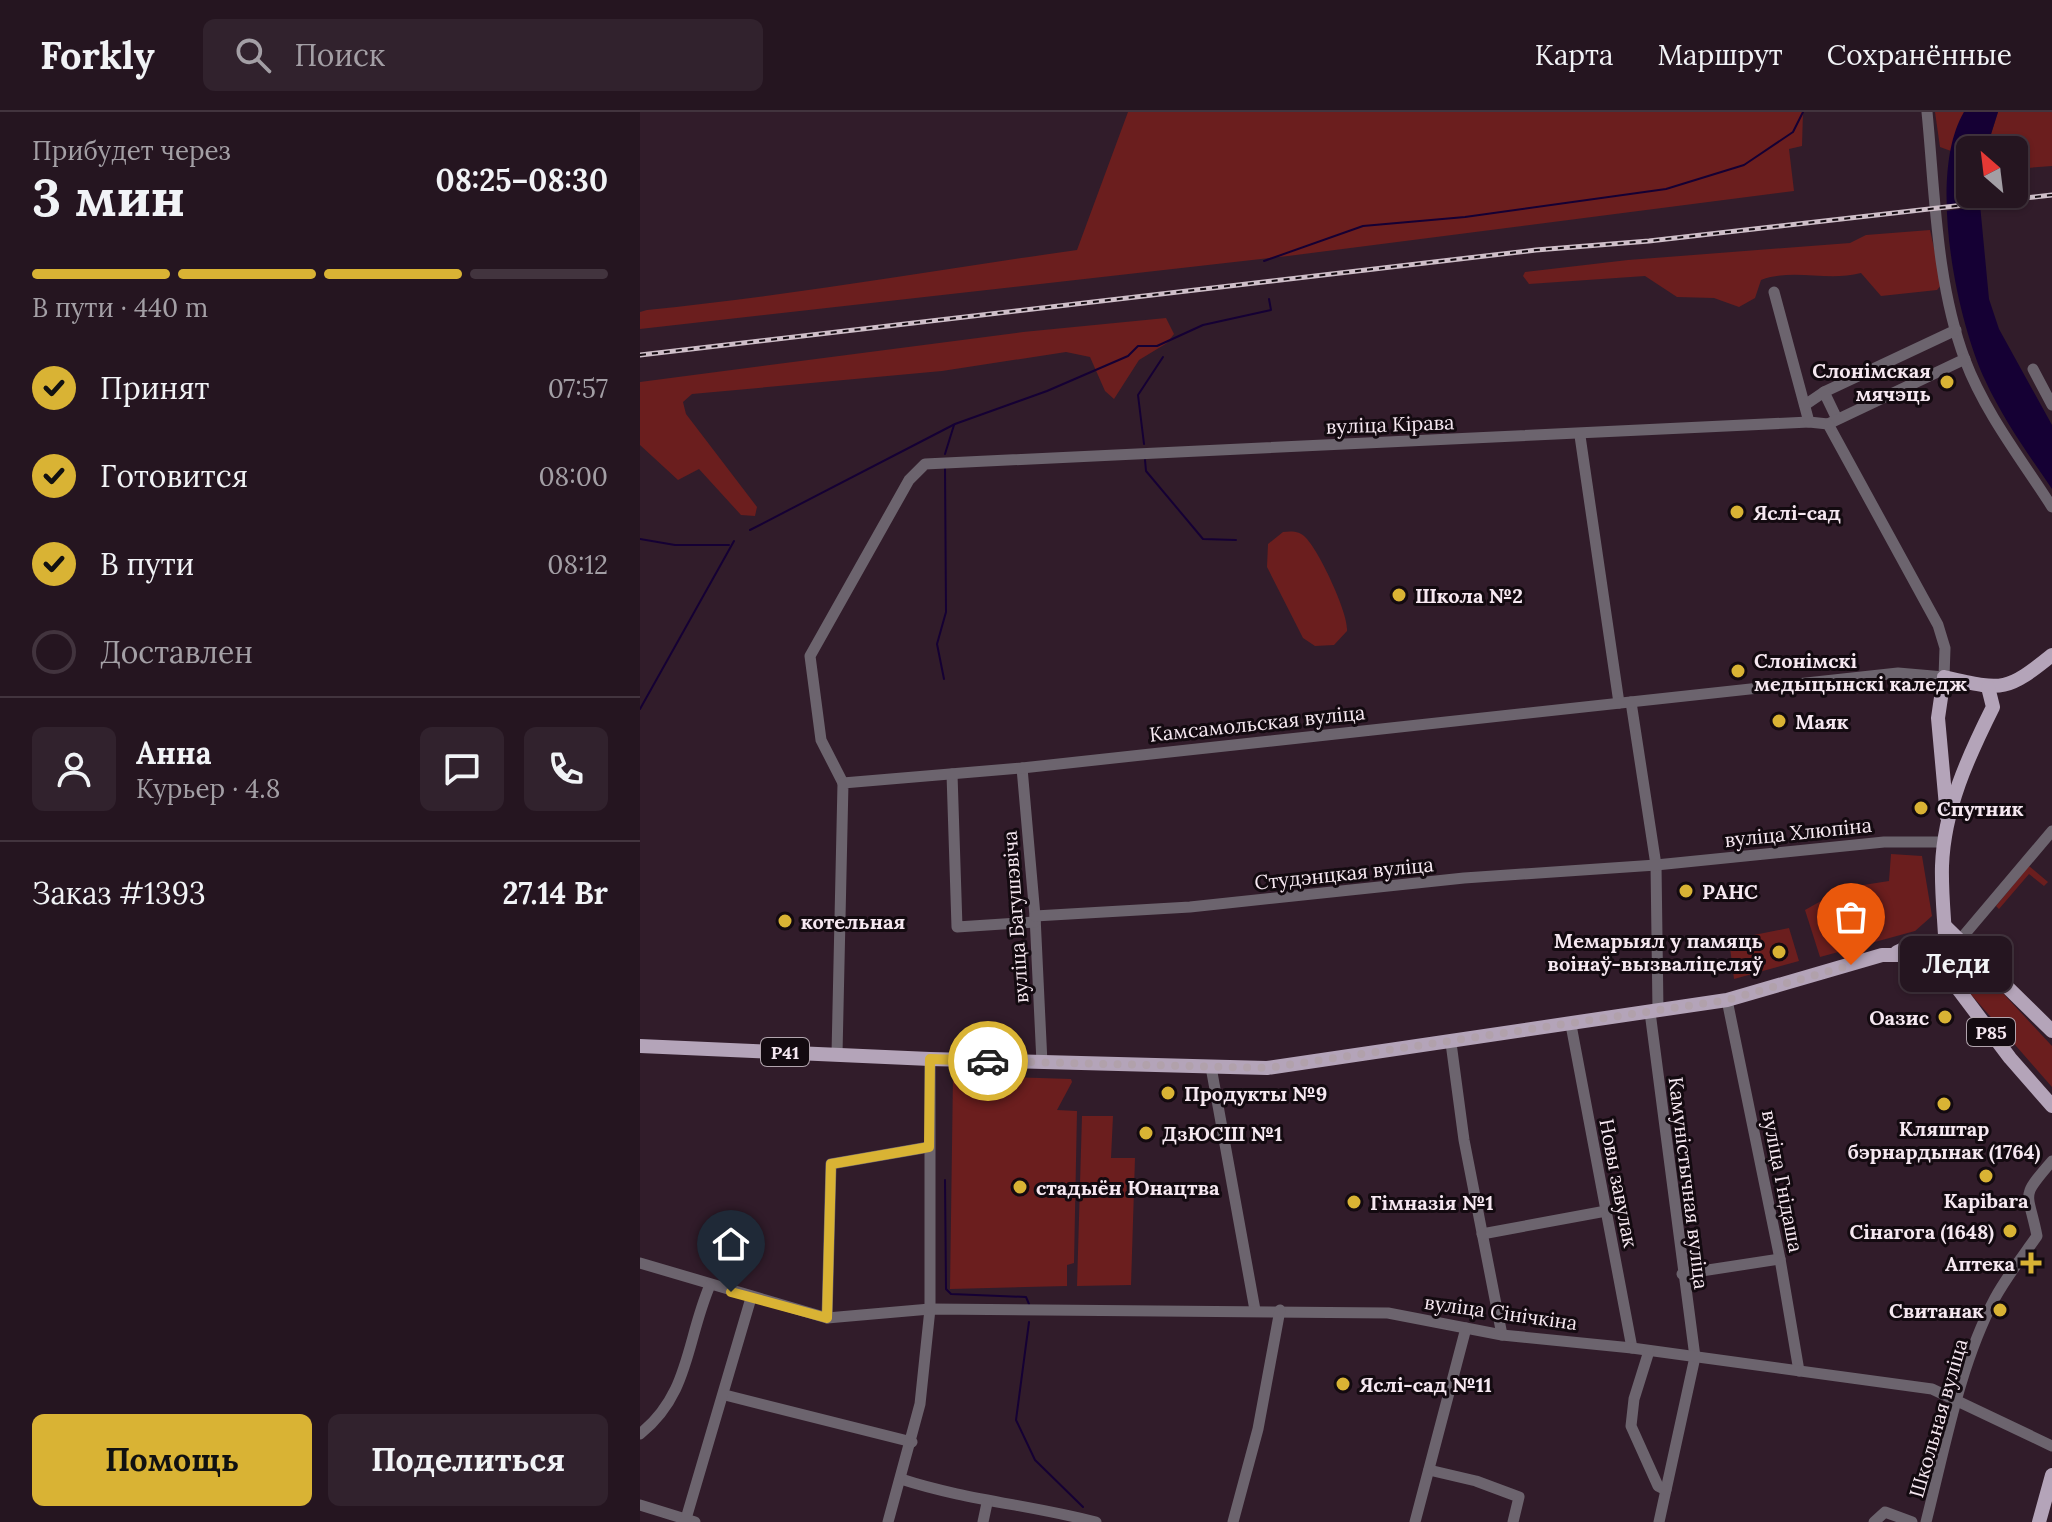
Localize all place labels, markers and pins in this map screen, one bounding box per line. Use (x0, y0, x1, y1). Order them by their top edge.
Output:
place label: Слонімская мячэць (1812, 358, 1931, 406)
marker: Слонімская мячэць (1938, 373, 1956, 391)
place label: Яслі-сад (1753, 500, 1841, 525)
marker: Яслі-сад (1728, 503, 1746, 521)
place label: Школа №2 (1415, 583, 1523, 608)
marker: Школа №2 (1390, 586, 1408, 604)
place label: Слонімскі медыцынскі каледж (1754, 648, 1967, 696)
marker: Слонімскі медыцынскі каледж (1729, 662, 1747, 680)
place label: Маяк (1795, 709, 1849, 734)
marker: Маяк (1770, 712, 1788, 730)
place label: Спутник (1937, 796, 2024, 821)
marker: Спутник (1912, 799, 1930, 817)
place label: РАНС (1702, 879, 1758, 904)
marker: РАНС (1677, 882, 1695, 900)
pin (1817, 883, 1885, 965)
place label: котельная (801, 909, 905, 934)
marker: котельная (776, 912, 794, 930)
place label: Мемарыял у памяць воінаў-вызваліцеляў (1547, 928, 1763, 976)
callout: Леди (1899, 937, 2011, 993)
marker: Мемарыял у памяць воінаў-вызваліцеляў (1770, 943, 1788, 961)
place label: Оазис (1869, 1005, 1930, 1030)
marker: Оазис (1936, 1008, 1954, 1026)
place label: Продукты №9 (1184, 1081, 1327, 1106)
marker: Продукты №9 (1159, 1084, 1177, 1102)
marker: Кляштар бэрнардынак (1764) (1935, 1095, 1953, 1113)
place label: Кляштар бэрнардынак (1764) (1848, 1116, 2040, 1165)
place label: ДзЮСШ №1 (1162, 1121, 1282, 1146)
marker: ДзЮСШ №1 (1137, 1124, 1155, 1142)
marker: Kapibara (1977, 1167, 1995, 1185)
place label: стадыён Юнацтва (1036, 1175, 1220, 1200)
marker: стадыён Юнацтва (1011, 1178, 1029, 1196)
place label: Kapibara (1943, 1188, 2029, 1213)
place label: Гімназія №1 (1370, 1190, 1494, 1215)
marker: Гімназія №1 (1345, 1193, 1363, 1211)
pin (697, 1210, 765, 1292)
place label: Сінагога (1648) (1850, 1219, 1994, 1245)
marker: Сінагога (1648) (2001, 1222, 2019, 1240)
place label: Аптека (1945, 1251, 2016, 1276)
marker: Аптека (2022, 1254, 2040, 1272)
place label: Свитанак (1889, 1298, 1984, 1323)
marker: Свитанак (1991, 1301, 2009, 1319)
place label: Яслі-сад №11 (1359, 1372, 1492, 1397)
marker: Яслі-сад №11 (1334, 1375, 1352, 1393)

